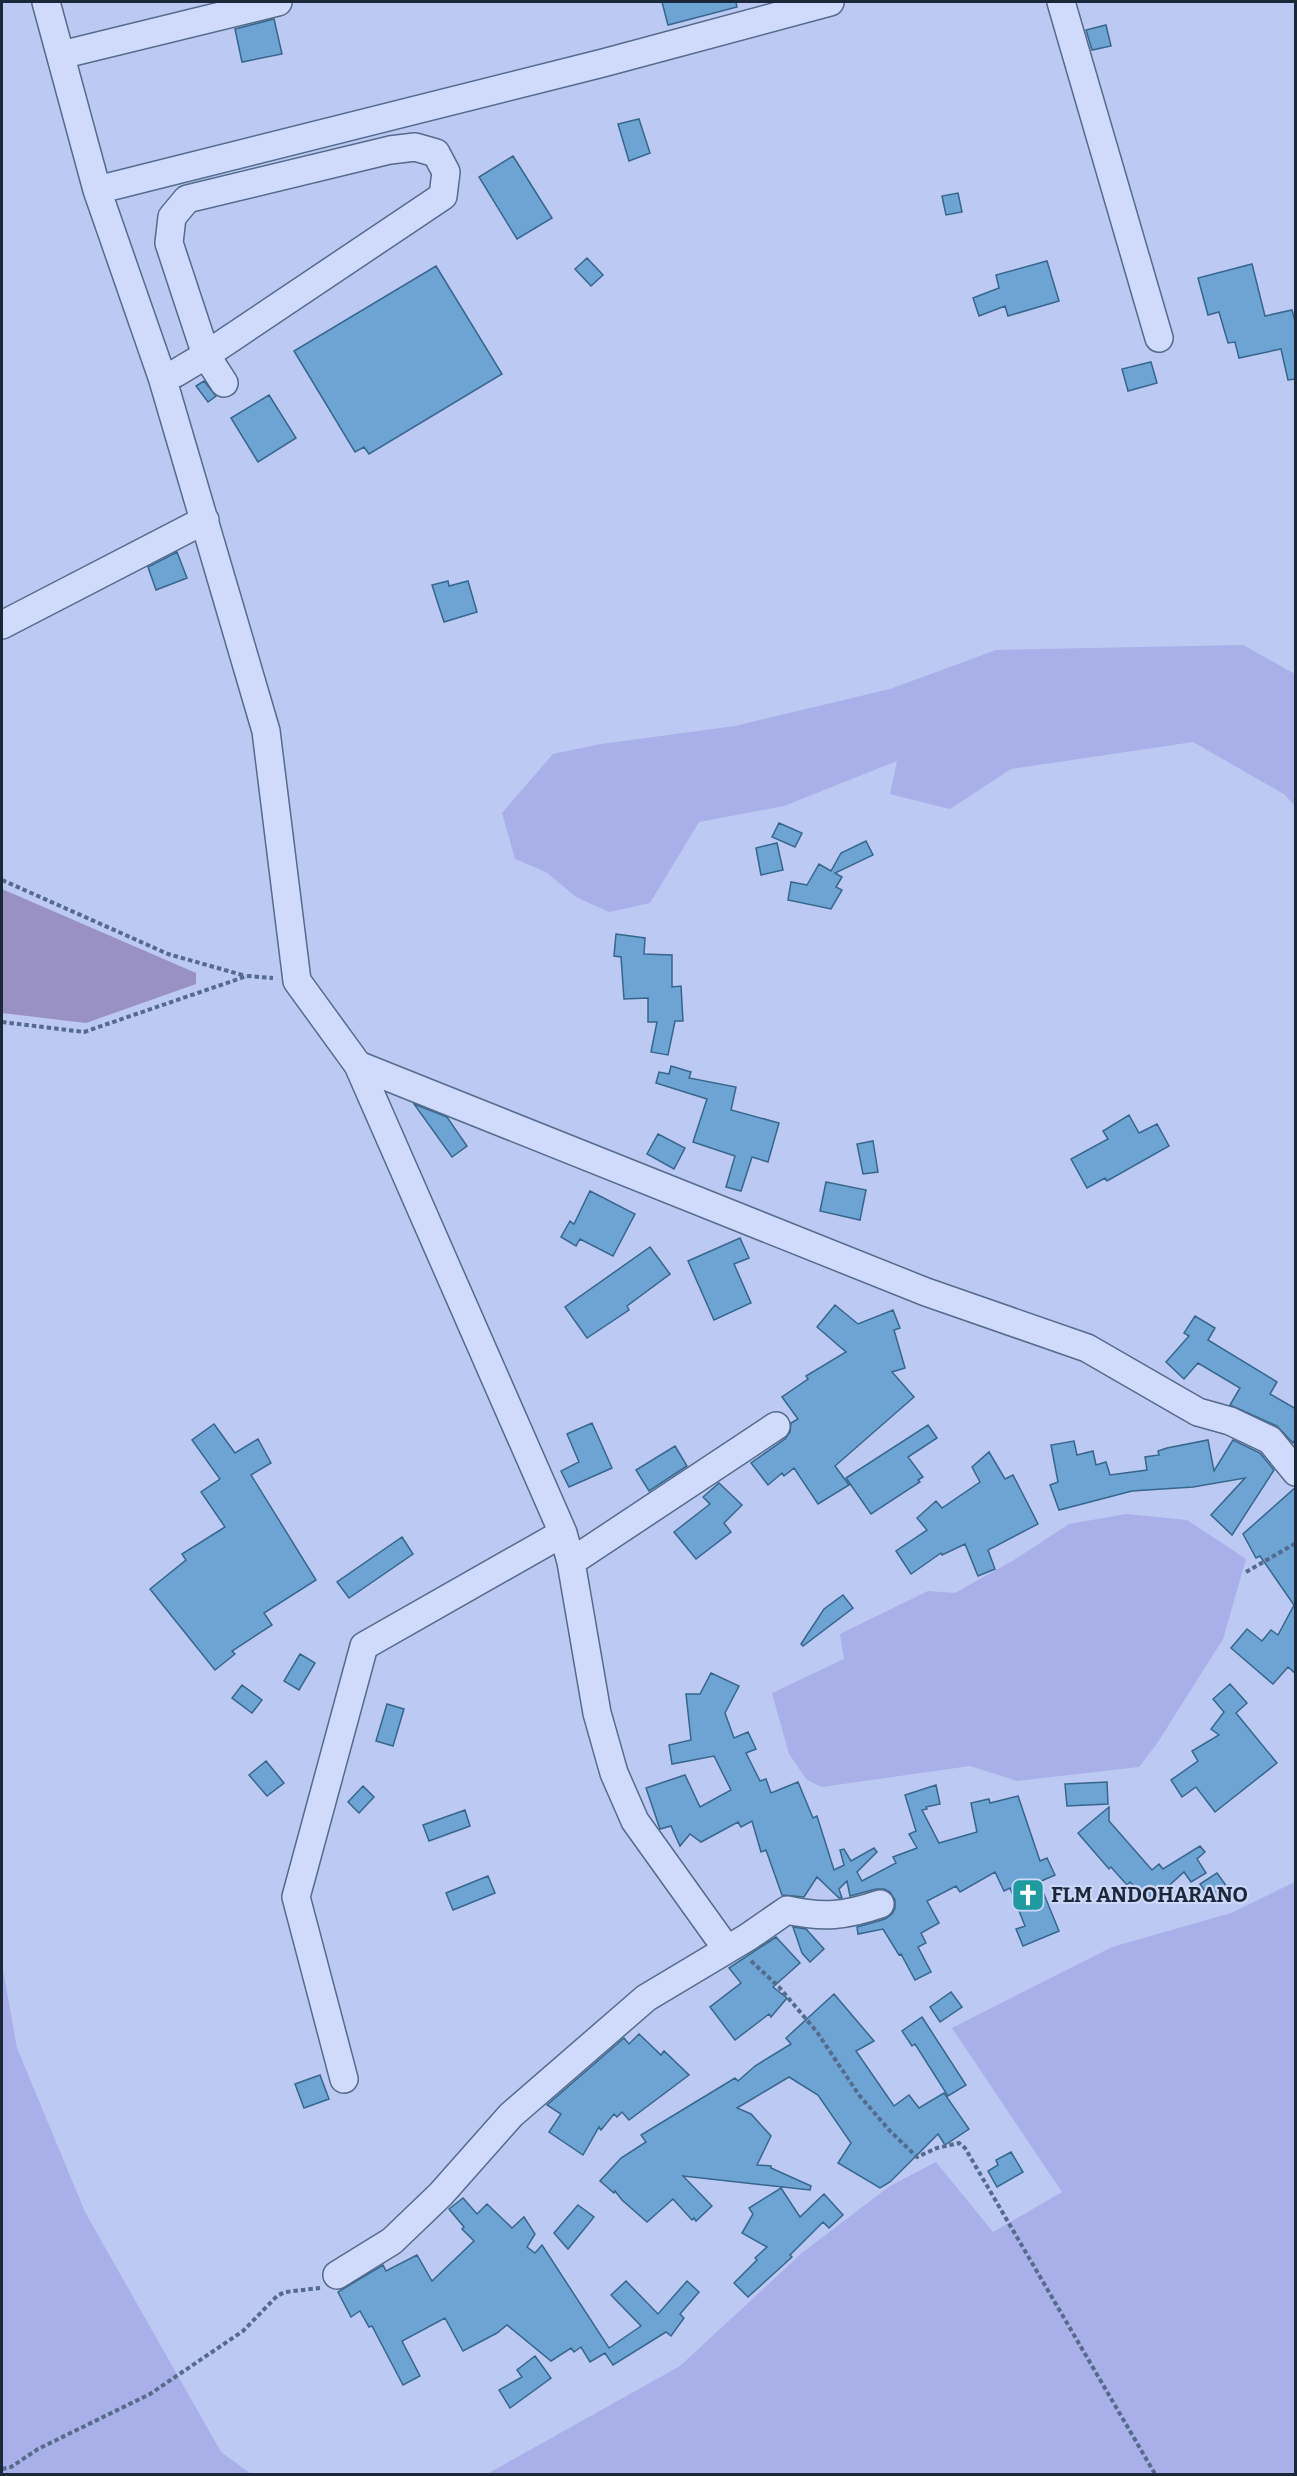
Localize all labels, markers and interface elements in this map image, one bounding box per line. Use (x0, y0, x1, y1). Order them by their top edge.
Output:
church icon: FLM ANDOHARANO (1010, 1877, 1046, 1913)
place label: FLM ANDOHARANO (1051, 1882, 1248, 1908)

